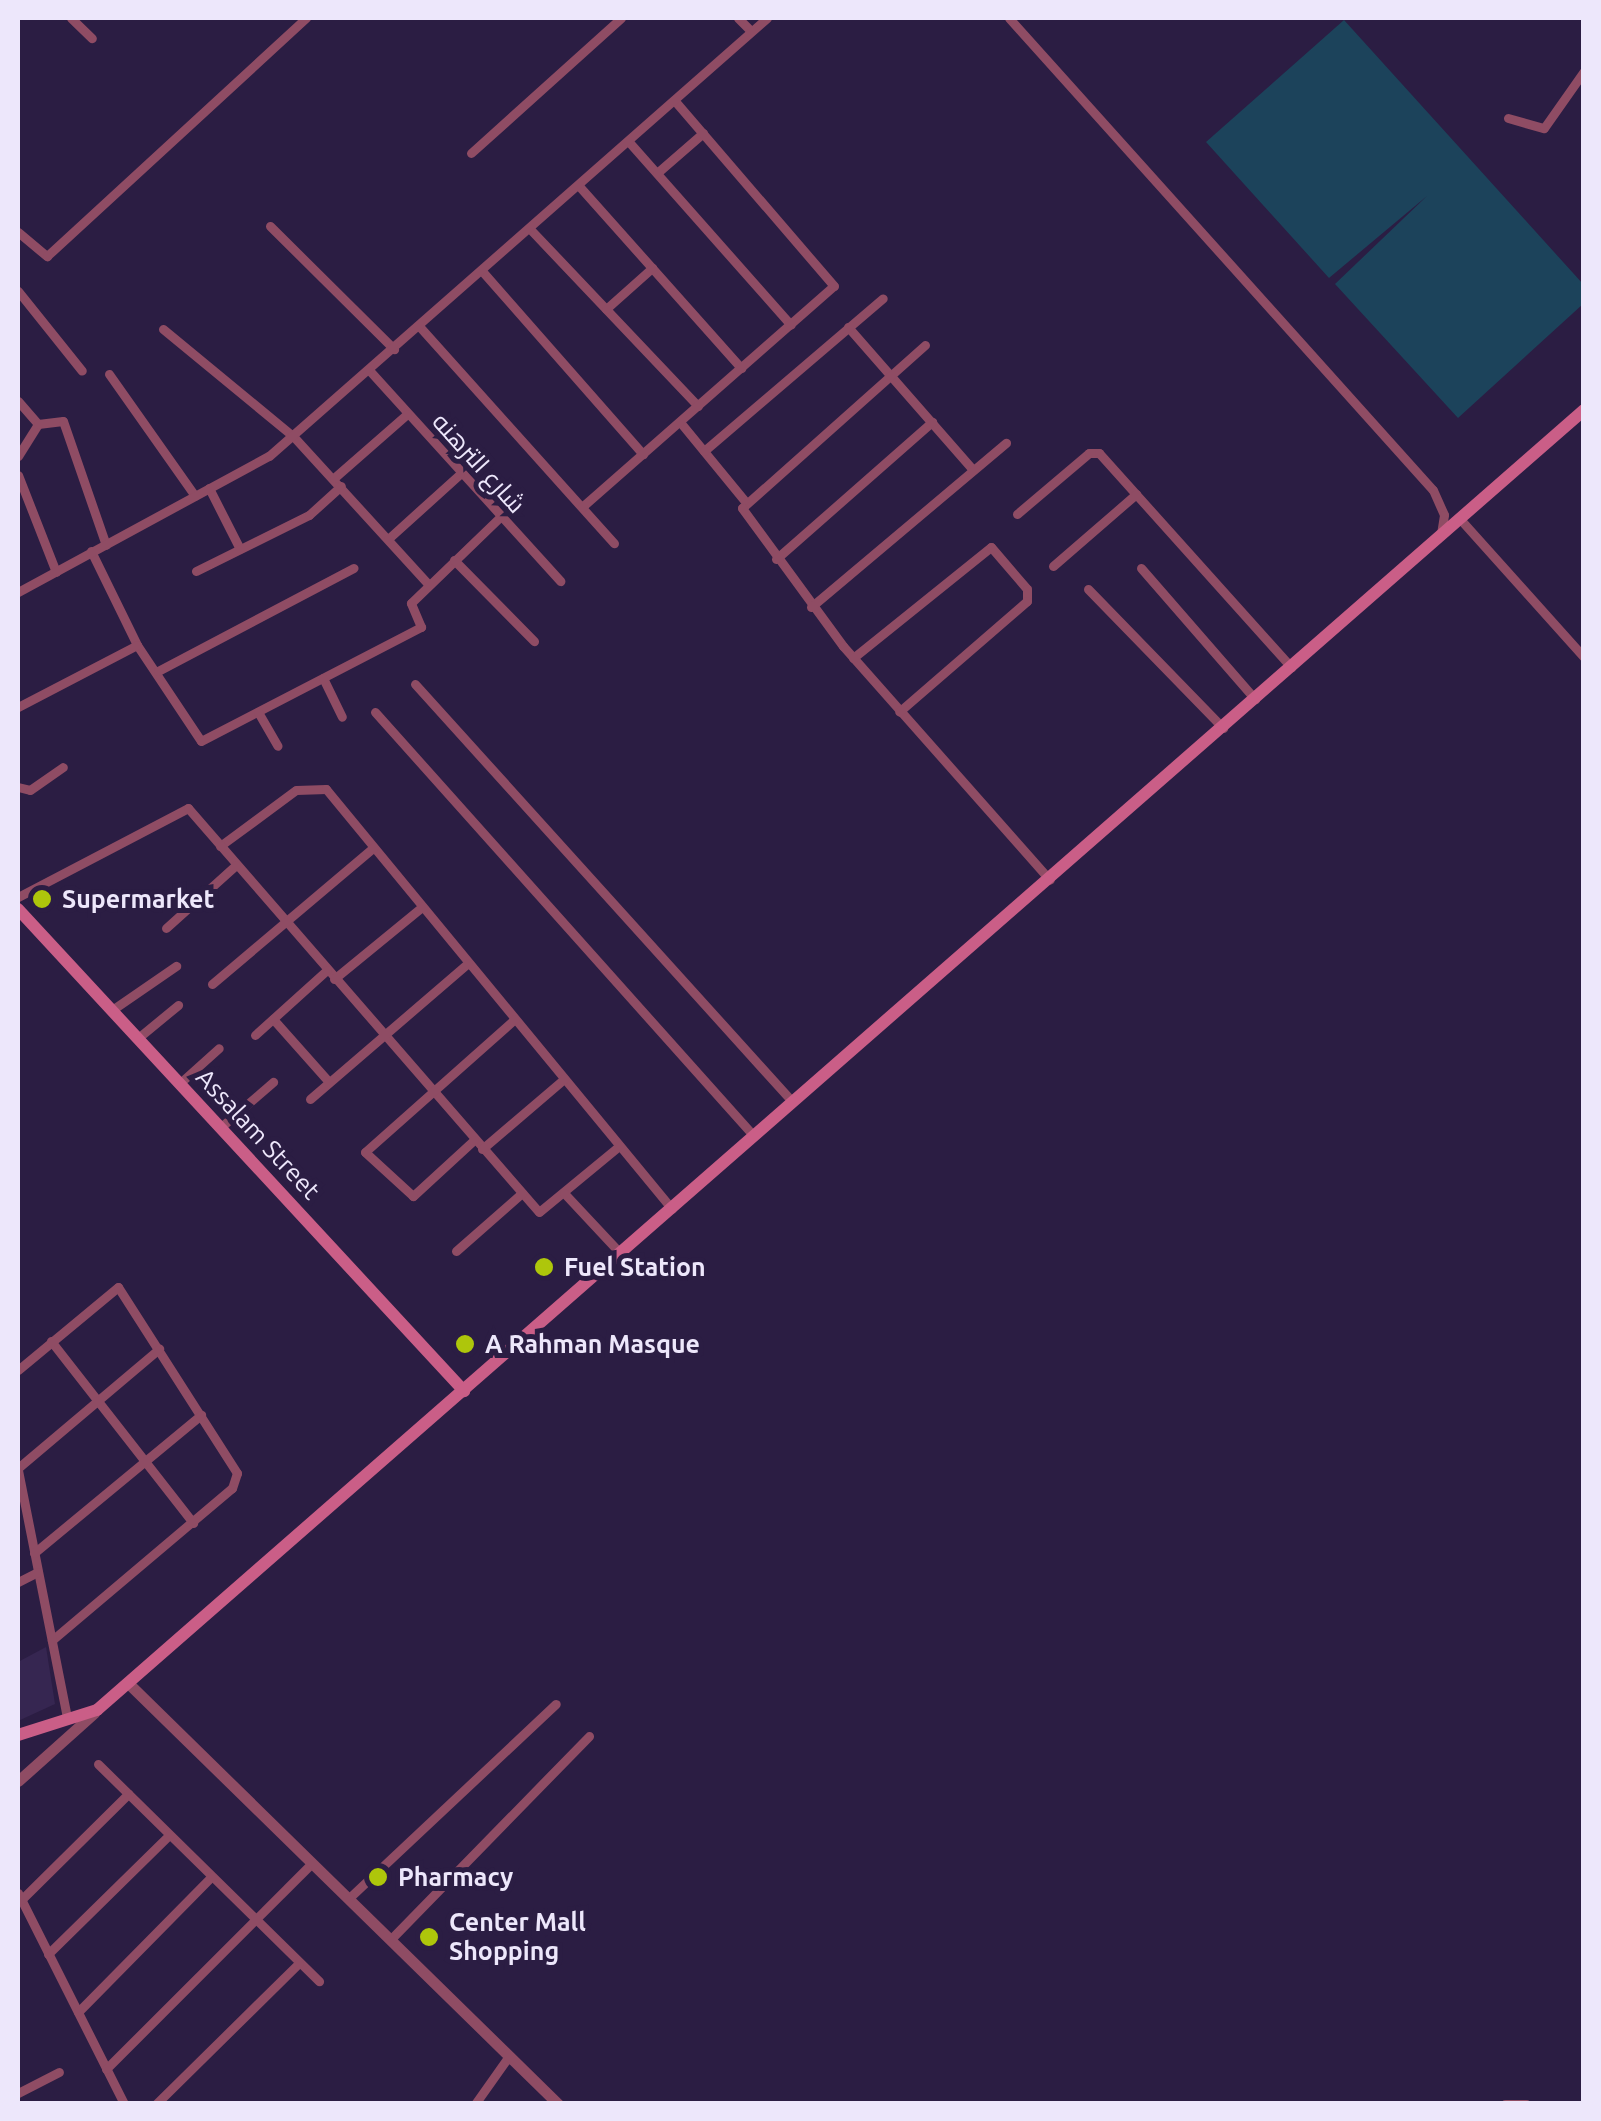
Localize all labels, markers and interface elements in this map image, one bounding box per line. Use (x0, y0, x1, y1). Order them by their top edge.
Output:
street label: شارع الترهنه (426, 407, 532, 519)
place label: Supermarket (62, 884, 214, 914)
marker: Supermarket (31, 888, 53, 910)
street label: Assalam Street (190, 1062, 326, 1206)
place label: Fuel Station (564, 1252, 706, 1282)
marker: Fuel Station (533, 1256, 555, 1278)
place label: A Rahman Masque (485, 1329, 700, 1359)
marker: A Rahman Masque (454, 1333, 476, 1355)
place label: Pharmacy (398, 1862, 513, 1892)
marker: Pharmacy (367, 1866, 389, 1888)
place label: Center Mall Shopping (449, 1908, 586, 1967)
marker: Center Mall Shopping (418, 1926, 440, 1948)

